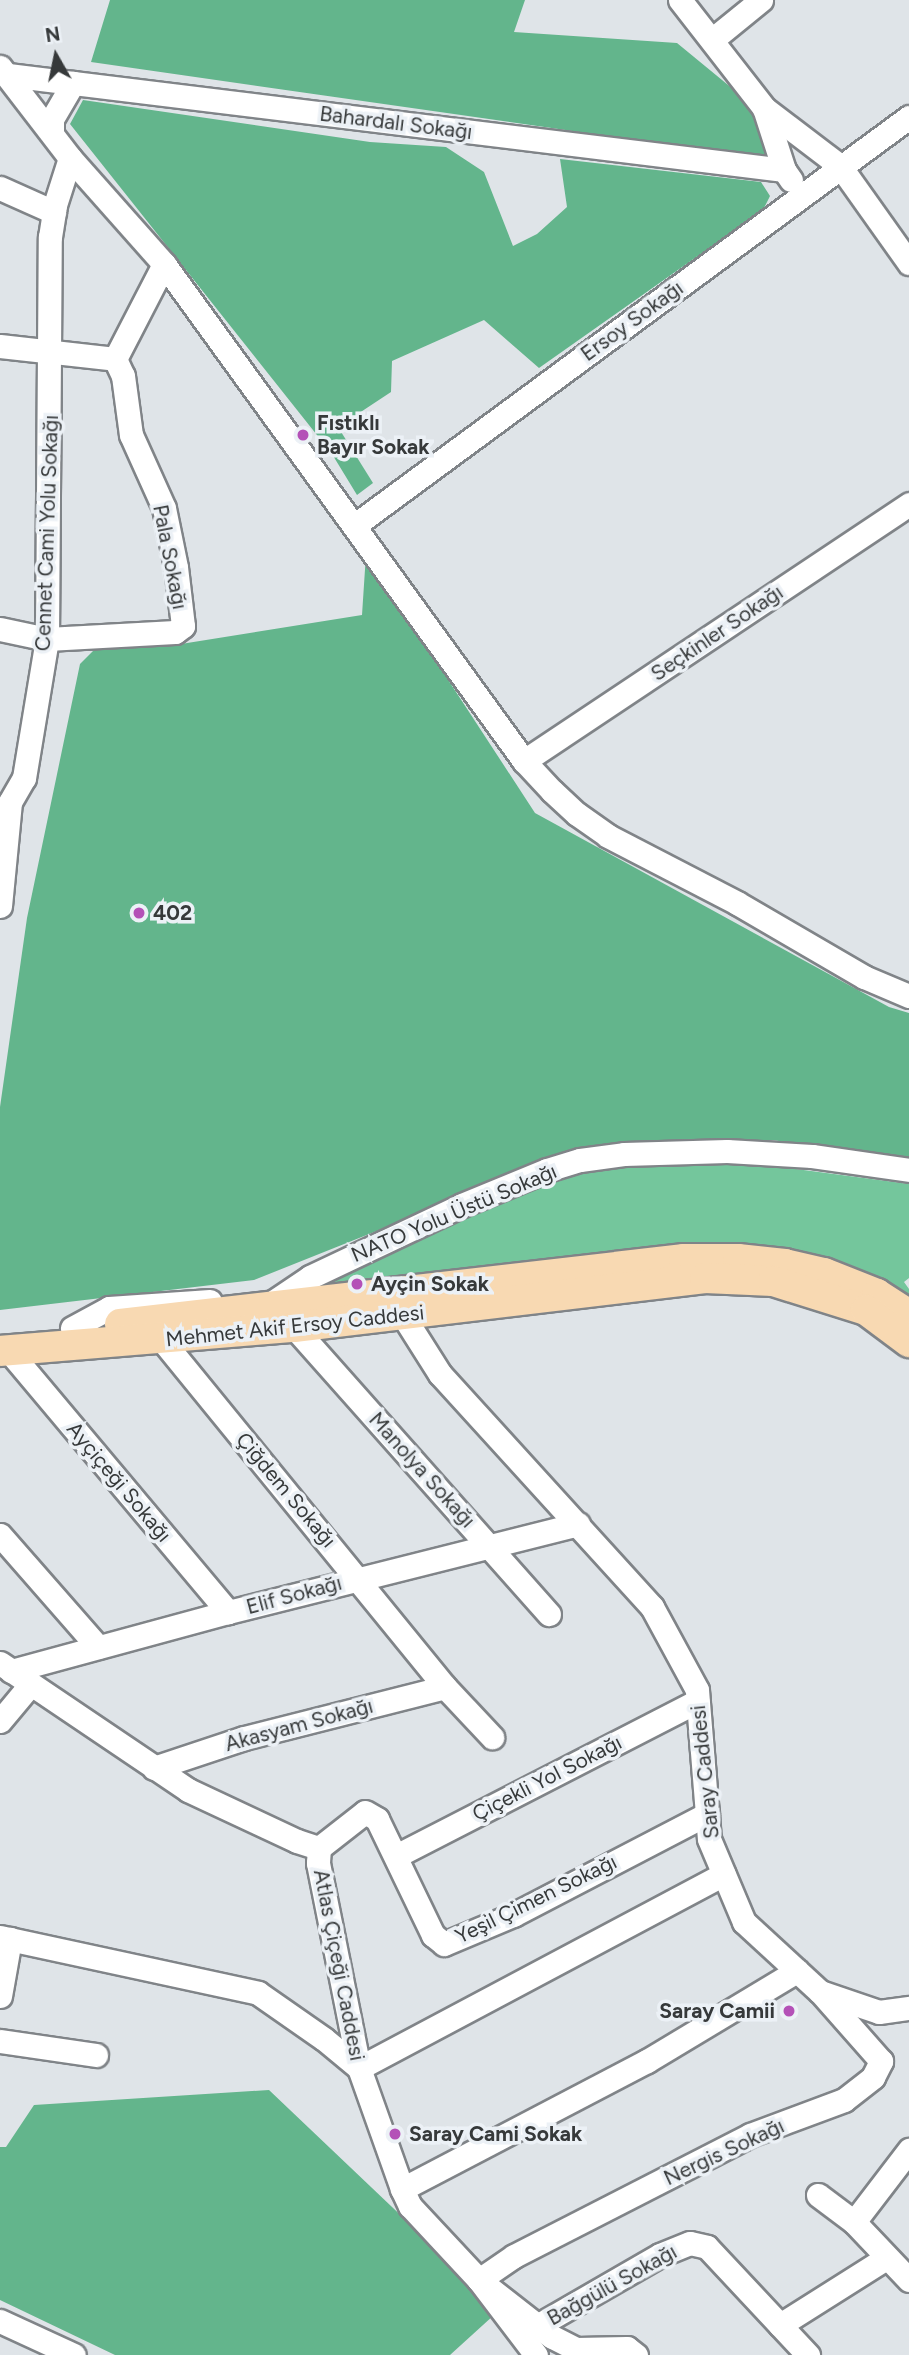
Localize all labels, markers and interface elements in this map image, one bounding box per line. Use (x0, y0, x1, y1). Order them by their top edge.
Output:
north arrow (21, 21, 91, 91)
text: N (44, 22, 62, 47)
street label: Bahardalı Sokağı (318, 101, 474, 145)
street label: Ersoy Sokağı (576, 275, 688, 367)
place label: Fıstıklı Bayır Sokak (317, 410, 429, 460)
street label: Cennet Cami Yolu Sokağı (30, 414, 64, 652)
marker: Fıstıklı Bayır Sokak (295, 427, 311, 443)
street label: Pala Sokağı (148, 503, 192, 611)
street label: Seçkinler Sokağı (646, 580, 788, 686)
place label: 402 (153, 900, 192, 926)
marker: 402 (131, 905, 147, 921)
street label: NATO Yolu Üstü Sokağı (347, 1158, 561, 1268)
place label: Ayçin Sokak (371, 1271, 489, 1297)
marker: Ayçin Sokak (349, 1276, 365, 1292)
street label: Mehmet Akif Ersoy Caddesi (165, 1300, 425, 1352)
street label: Manolya Sokağı (364, 1407, 480, 1533)
street label: Ayçiçeği Sokağı (61, 1417, 177, 1547)
street label: Çiğdem Sokağı (231, 1427, 341, 1553)
street label: Elif Sokağı (244, 1570, 344, 1620)
street label: Akasyam Sokağı (222, 1693, 376, 1757)
street label: Saray Caddesi (685, 1704, 725, 1840)
street label: Çiçekli Yol Sokağı (468, 1730, 626, 1826)
street label: Yeşil Çimen Sokağı (451, 1849, 621, 1949)
street label: Atlas Çiçeği Caddesi (308, 1867, 370, 2063)
place label: Saray Camii (659, 1998, 775, 2024)
marker: Saray Camii (781, 2003, 797, 2019)
street label: Nergis Sokağı (660, 2113, 788, 2191)
place label: Saray Cami Sokak (409, 2121, 582, 2147)
marker: Saray Cami Sokak (387, 2126, 403, 2142)
street label: Bağgülü Sokağı (543, 2239, 681, 2331)

